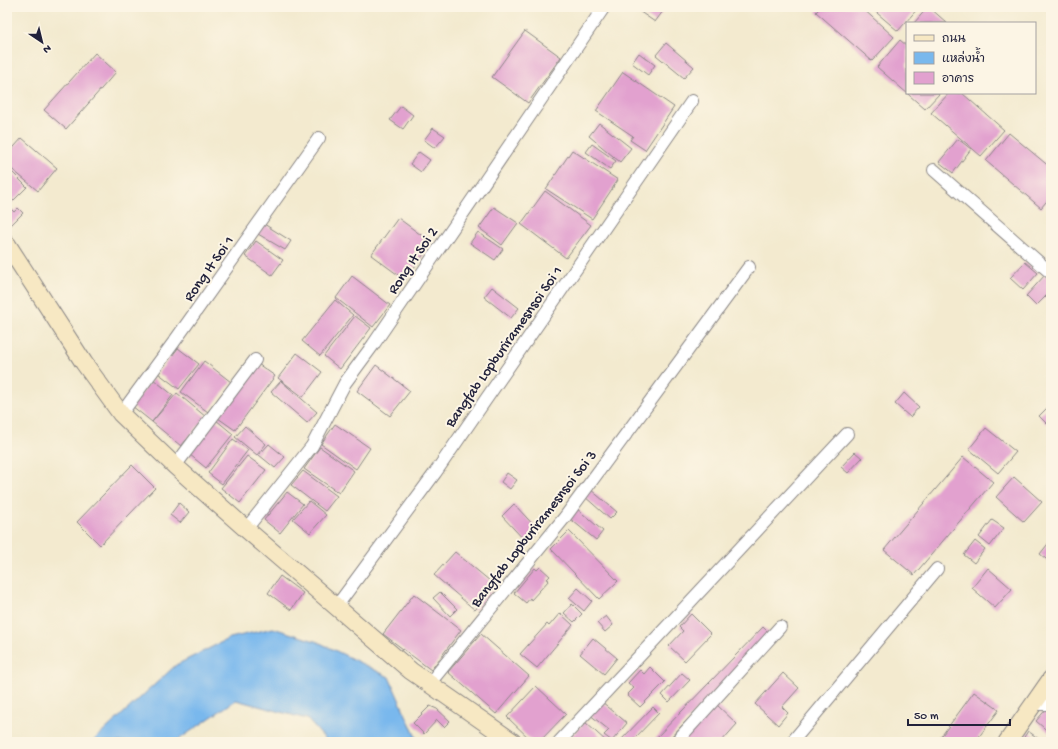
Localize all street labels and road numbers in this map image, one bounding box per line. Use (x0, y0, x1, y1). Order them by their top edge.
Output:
street label: Rong It Soi 2 (385, 224, 443, 298)
street label: Rong It Soi 1 (181, 233, 239, 305)
street label: Bangfab Lopburiramesnsoi Soi 1 (441, 263, 567, 432)
street label: Bangfab Lopburiramesnsoi Soi 3 (467, 447, 602, 612)

